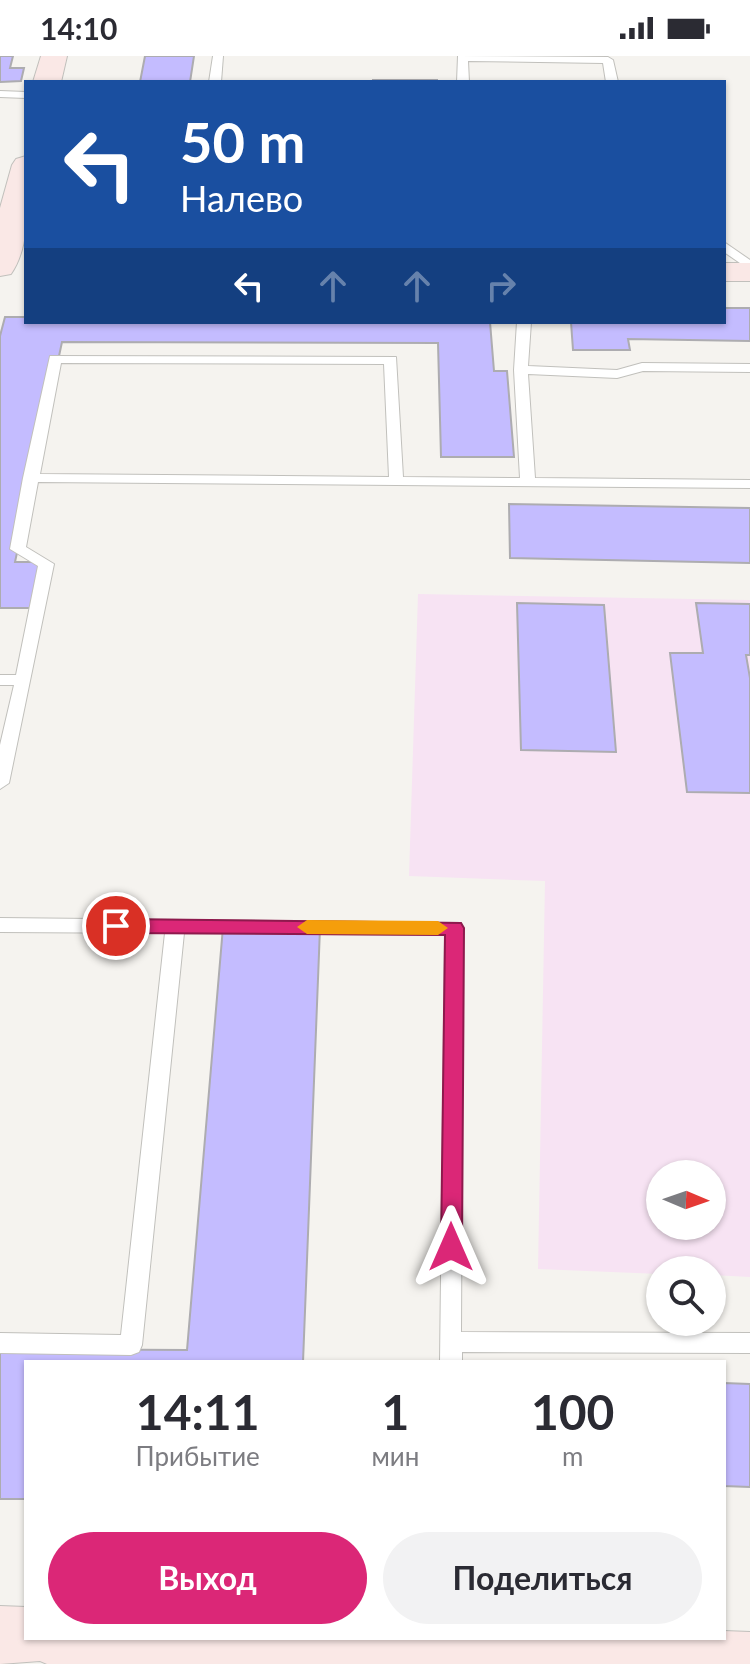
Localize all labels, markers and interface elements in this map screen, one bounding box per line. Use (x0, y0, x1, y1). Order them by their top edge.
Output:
text: 14:10 (40, 10, 117, 46)
text: 50 m (180, 108, 305, 175)
icon: left (48, 112, 152, 216)
text: Налево (180, 176, 303, 220)
icon: left (227, 264, 271, 308)
icon: ahead (311, 264, 355, 308)
icon: ahead (395, 264, 439, 308)
icon: right (479, 264, 523, 308)
pin (82, 892, 150, 960)
icon: arrive (94, 904, 138, 948)
north arrow (646, 1160, 726, 1240)
map controls (646, 1160, 726, 1336)
position arrow (409, 1205, 493, 1289)
button: search (646, 1256, 726, 1336)
text: 14:11 (136, 1383, 260, 1440)
text: 1 (381, 1383, 409, 1440)
text: 100 (531, 1383, 614, 1440)
text: Прибытие (136, 1440, 260, 1472)
text: мин (371, 1440, 419, 1472)
text: m (562, 1440, 583, 1472)
button: Выход (48, 1532, 367, 1624)
button: Поделиться (383, 1532, 702, 1624)

